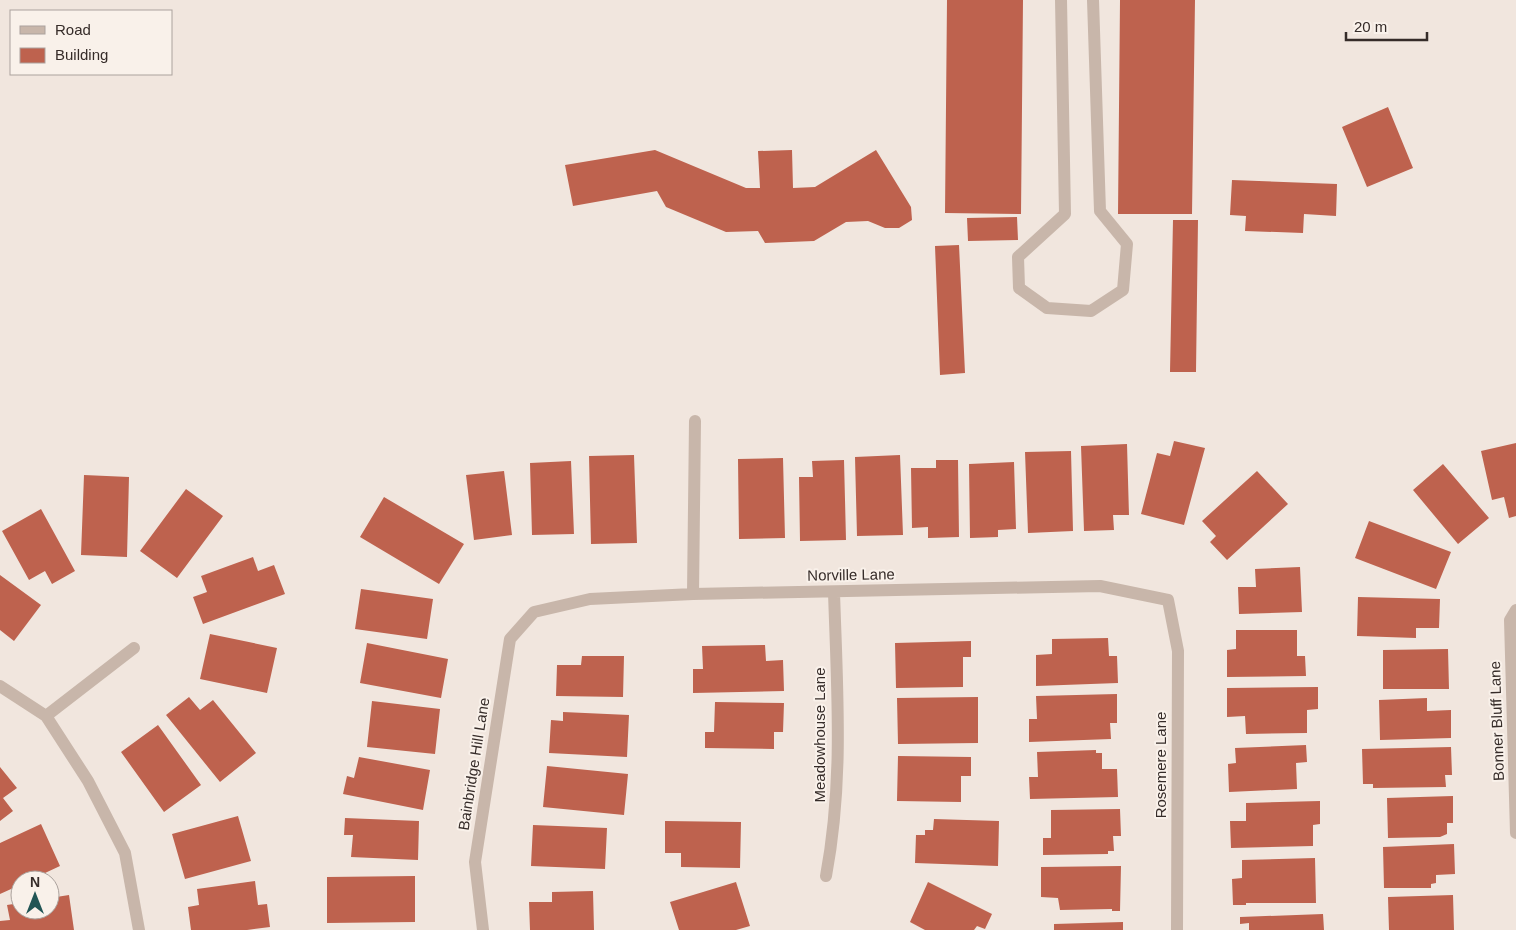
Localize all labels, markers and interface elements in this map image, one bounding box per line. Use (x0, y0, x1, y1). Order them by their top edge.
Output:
legend (10, 10, 172, 75)
scale bar (1346, 10, 1427, 42)
text: 20 m (1354, 18, 1387, 35)
text: Road (55, 21, 91, 38)
text: Building (55, 46, 108, 63)
street label: Norville Lane (807, 565, 895, 584)
street label: Bonner Bluff Lane (1486, 661, 1507, 781)
street label: Meadowhouse Lane (811, 667, 828, 803)
street label: Bainbridge Hill Lane (455, 696, 492, 832)
street label: Rosemere Lane (1152, 712, 1169, 818)
north arrow (10, 870, 60, 920)
text: N (30, 874, 40, 890)

